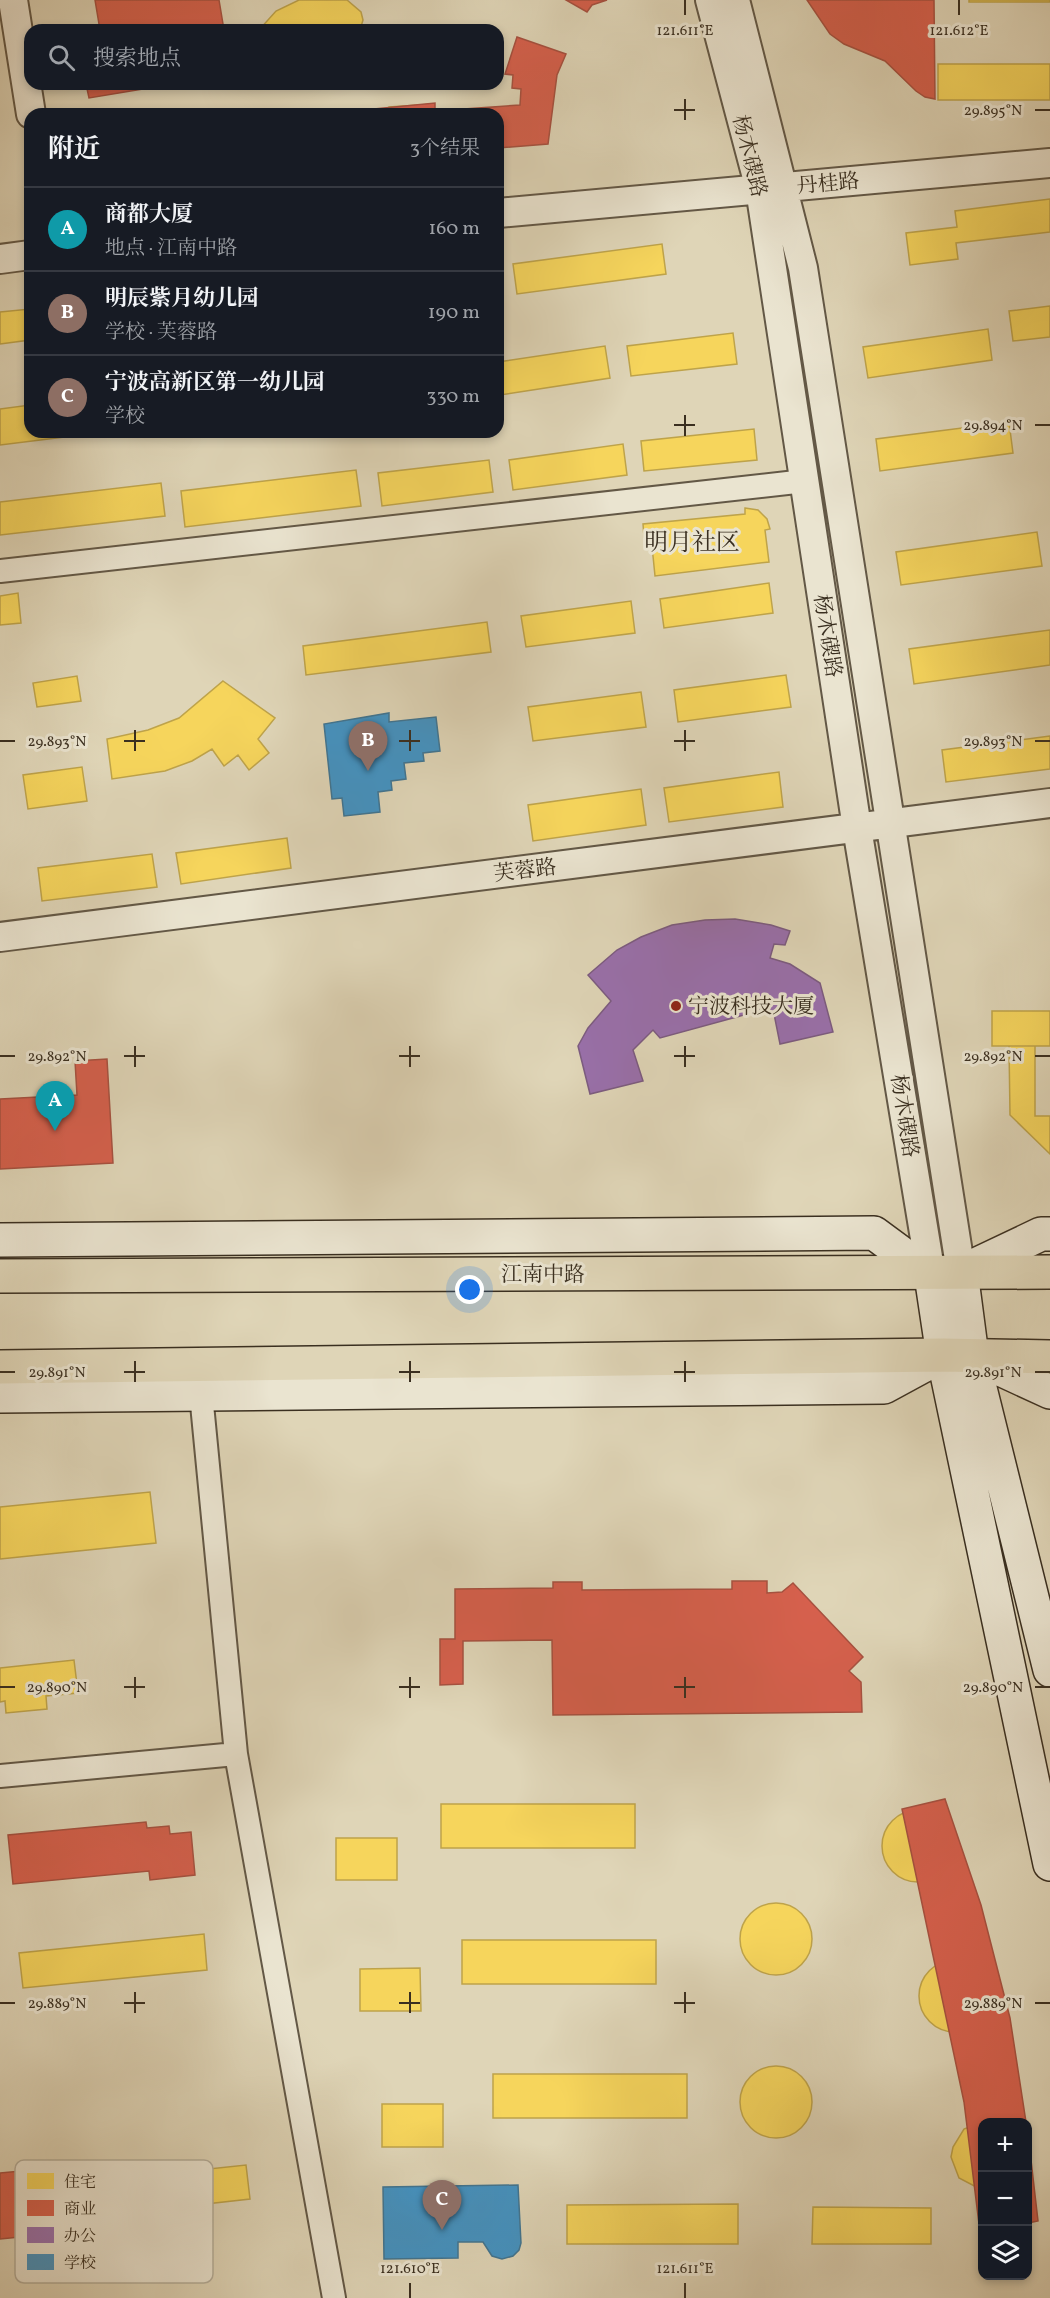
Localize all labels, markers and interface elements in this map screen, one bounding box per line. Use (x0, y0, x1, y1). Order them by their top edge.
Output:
text: 121.611°E (656, 21, 714, 42)
text: 121.612°E (929, 21, 989, 42)
search box (24, 24, 504, 90)
icon: search (45, 41, 78, 74)
text: 搜索地点 (93, 44, 181, 75)
text: 29.895°N (964, 101, 1022, 122)
street label: 杨木碶路 (724, 112, 773, 201)
text: 附近 (48, 132, 100, 168)
text: 3个结果 (410, 135, 480, 163)
street label: 丹桂路 (795, 167, 861, 202)
text: 商都大厦 (105, 200, 193, 231)
text: A (60, 215, 75, 243)
text: 160 m (428, 215, 480, 243)
text: 地点 · 江南中路 (105, 235, 237, 263)
text: 明辰紫月幼儿园 (105, 284, 259, 315)
text: B (61, 299, 74, 327)
text: 190 m (428, 299, 480, 327)
text: 学校 · 芙蓉路 (105, 319, 217, 347)
text: 宁波高新区第一幼儿园 (105, 368, 325, 399)
text: C (61, 383, 74, 411)
text: 330 m (426, 383, 480, 411)
text: 学校 (105, 403, 145, 431)
text: 29.894°N (963, 416, 1023, 437)
district label: 明月社区 (644, 527, 740, 561)
street label: 杨木碶路 (806, 592, 847, 680)
pin: B (348, 722, 388, 771)
text: 29.893°N (28, 732, 86, 753)
text: 29.893°N (964, 732, 1022, 753)
street label: 芙蓉路 (492, 853, 558, 890)
place label: 宁波科技大厦 (688, 993, 814, 1022)
marker: 宁波科技大厦 (669, 999, 683, 1013)
text: 29.892°N (27, 1047, 87, 1068)
text: 29.892°N (963, 1047, 1023, 1068)
street label: 杨木碶路 (883, 1072, 924, 1160)
pin: A (36, 1082, 74, 1131)
street label: 江南中路 (501, 1261, 585, 1290)
your location (455, 1275, 484, 1304)
text: 29.891°N (28, 1363, 86, 1384)
text: 29.891°N (964, 1363, 1022, 1384)
text: 29.890°N (27, 1678, 87, 1699)
text: 29.890°N (963, 1678, 1023, 1699)
text: 29.889°N (28, 1994, 86, 2015)
text: 29.889°N (964, 1994, 1022, 2015)
map controls (978, 2118, 1032, 2280)
button: + (978, 2118, 1032, 2172)
legend (15, 2160, 213, 2283)
text: 住宅 (64, 2172, 96, 2194)
button: − (978, 2172, 1032, 2226)
pin: C (422, 2180, 462, 2230)
text: 商业 (64, 2199, 96, 2221)
text: 办公 (64, 2226, 96, 2248)
button: layers (978, 2226, 1032, 2280)
text: 学校 (64, 2253, 96, 2275)
text: 121.610°E (380, 2259, 440, 2280)
text: 121.611°E (656, 2259, 714, 2280)

